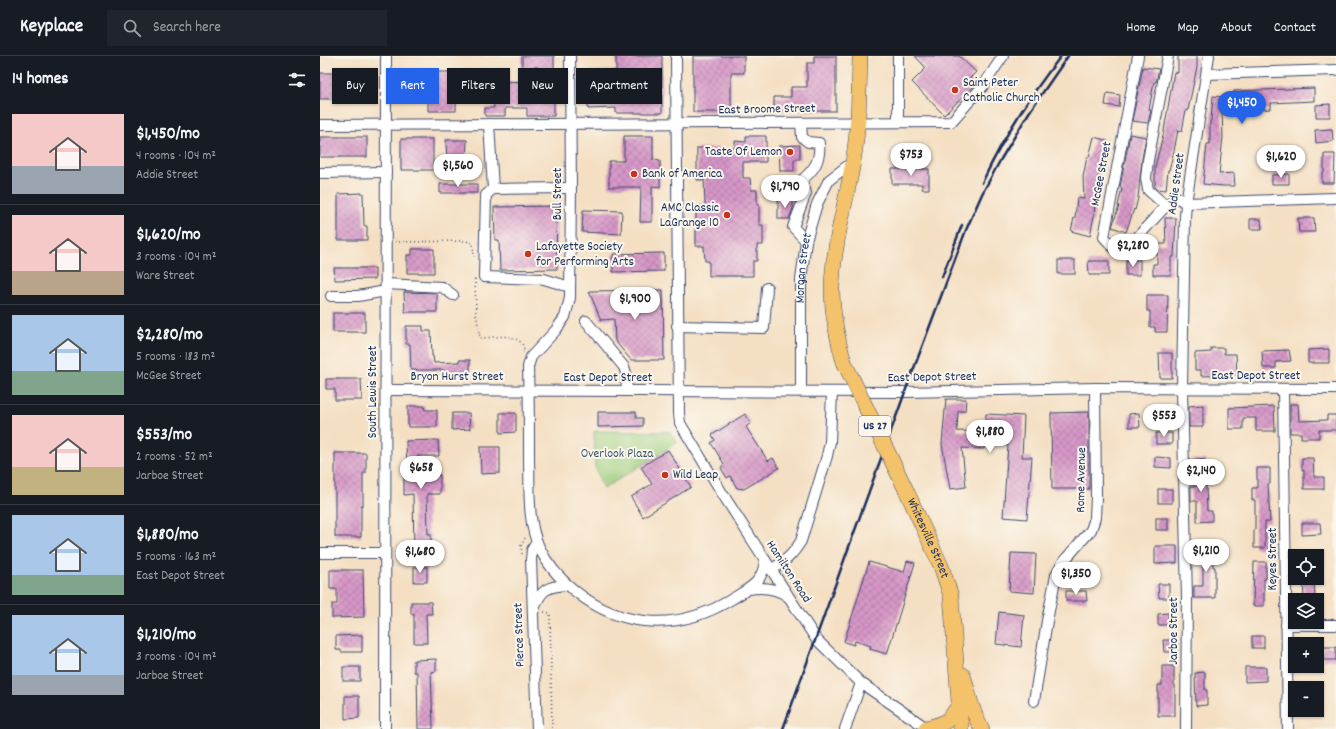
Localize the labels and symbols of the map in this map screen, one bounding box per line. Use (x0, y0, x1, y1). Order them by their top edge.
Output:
place label: Saint Peter Catholic Church (963, 74, 1040, 108)
marker: Saint Peter Catholic Church (950, 85, 960, 95)
pin: $1,450 (1209, 91, 1275, 125)
street label: East Broome Street (718, 100, 816, 120)
street label: McGee Street (1086, 140, 1118, 208)
place label: Taste Of Lemon (705, 143, 782, 162)
pin: $753 (887, 143, 935, 177)
pin: $1,620 (1248, 145, 1314, 179)
marker: Taste Of Lemon (785, 147, 795, 157)
street label: Addie Street (1163, 152, 1191, 216)
pin: $1,560 (425, 154, 491, 188)
place label: Bank of America (642, 165, 723, 184)
street label: Bull Street (549, 168, 568, 220)
marker: Bank of America (629, 169, 639, 179)
pin: $1,790 (752, 175, 818, 209)
place label: AMC Classic LaGrange 10 (660, 199, 719, 233)
marker: AMC Classic LaGrange 10 (722, 210, 732, 220)
street label: Morgan Street (792, 230, 817, 303)
pin: $2,280 (1100, 234, 1166, 268)
place label: Lafayette Society for Performing Arts (536, 238, 634, 272)
marker: Lafayette Society for Performing Arts (523, 249, 533, 259)
pin: $1,900 (602, 287, 668, 321)
street label: South Lewis Street (364, 345, 383, 438)
street label: East Depot Street (1212, 367, 1301, 386)
street label: Bryon Hurst Street (411, 368, 504, 387)
street label: East Depot Street (887, 368, 977, 388)
street label: East Depot Street (564, 369, 653, 388)
pin: $553 (1140, 404, 1188, 438)
road number: US 27 (859, 416, 891, 436)
pin: $1,880 (957, 420, 1023, 454)
park label: Overlook Plaza (581, 445, 654, 464)
street label: Rome Avenue (1072, 447, 1092, 513)
pin: $658 (397, 456, 445, 490)
pin: $2,140 (1168, 459, 1234, 493)
place label: Wild Leap (673, 466, 718, 485)
marker: Wild Leap (660, 470, 670, 480)
street label: Whitesville Street (901, 495, 954, 581)
street label: Keyes Street (1264, 527, 1283, 590)
street label: Hamilton Road (761, 537, 815, 607)
pin: $1,210 (1173, 539, 1239, 573)
pin: $1,680 (387, 540, 453, 574)
pin: $1,350 (1043, 562, 1109, 596)
street label: Jarboe Street (1165, 597, 1184, 665)
street label: Pierce Street (509, 602, 531, 667)

